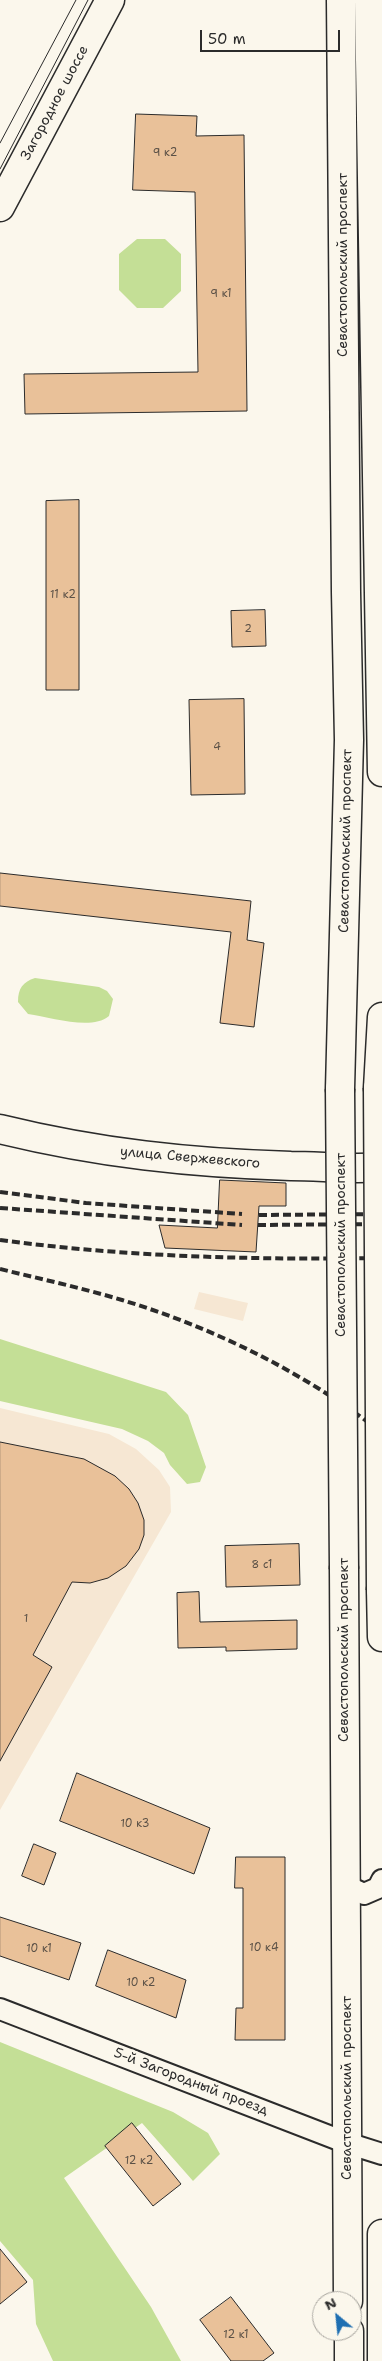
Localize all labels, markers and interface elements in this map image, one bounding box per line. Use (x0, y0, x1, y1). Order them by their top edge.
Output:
scale bar (202, 20, 342, 52)
text: 50 m (208, 29, 246, 49)
street label: Загородное шоссе (18, 43, 92, 163)
house number: 9 к2 (153, 146, 177, 160)
street label: Севастопольский проспект (335, 173, 351, 357)
house number: 9 к1 (210, 287, 232, 301)
house number: 11 к2 (50, 588, 76, 602)
house number: 2 (244, 622, 252, 636)
house number: 4 (213, 740, 221, 754)
street label: Севастопольский проспект (336, 749, 356, 933)
street label: улица Свержевского (119, 1144, 261, 1172)
street label: Севастопольский проспект (333, 1153, 349, 1337)
house number: 8 с1 (252, 1558, 272, 1572)
street label: Севастопольский проспект (336, 1558, 352, 1742)
house number: 1 (24, 1612, 28, 1626)
house number: 10 к3 (121, 1817, 149, 1831)
house number: 10 к4 (249, 1941, 279, 1955)
house number: 10 к1 (26, 1942, 52, 1956)
house number: 10 к2 (127, 1976, 155, 1990)
street label: Севастопольский проспект (339, 1996, 355, 2180)
street label: 5-й Загородный проезд (111, 2045, 271, 2119)
house number: 12 к2 (125, 2154, 153, 2168)
north arrow (312, 2291, 362, 2341)
text: N (321, 2293, 340, 2314)
house number: 12 к1 (223, 2328, 249, 2342)

